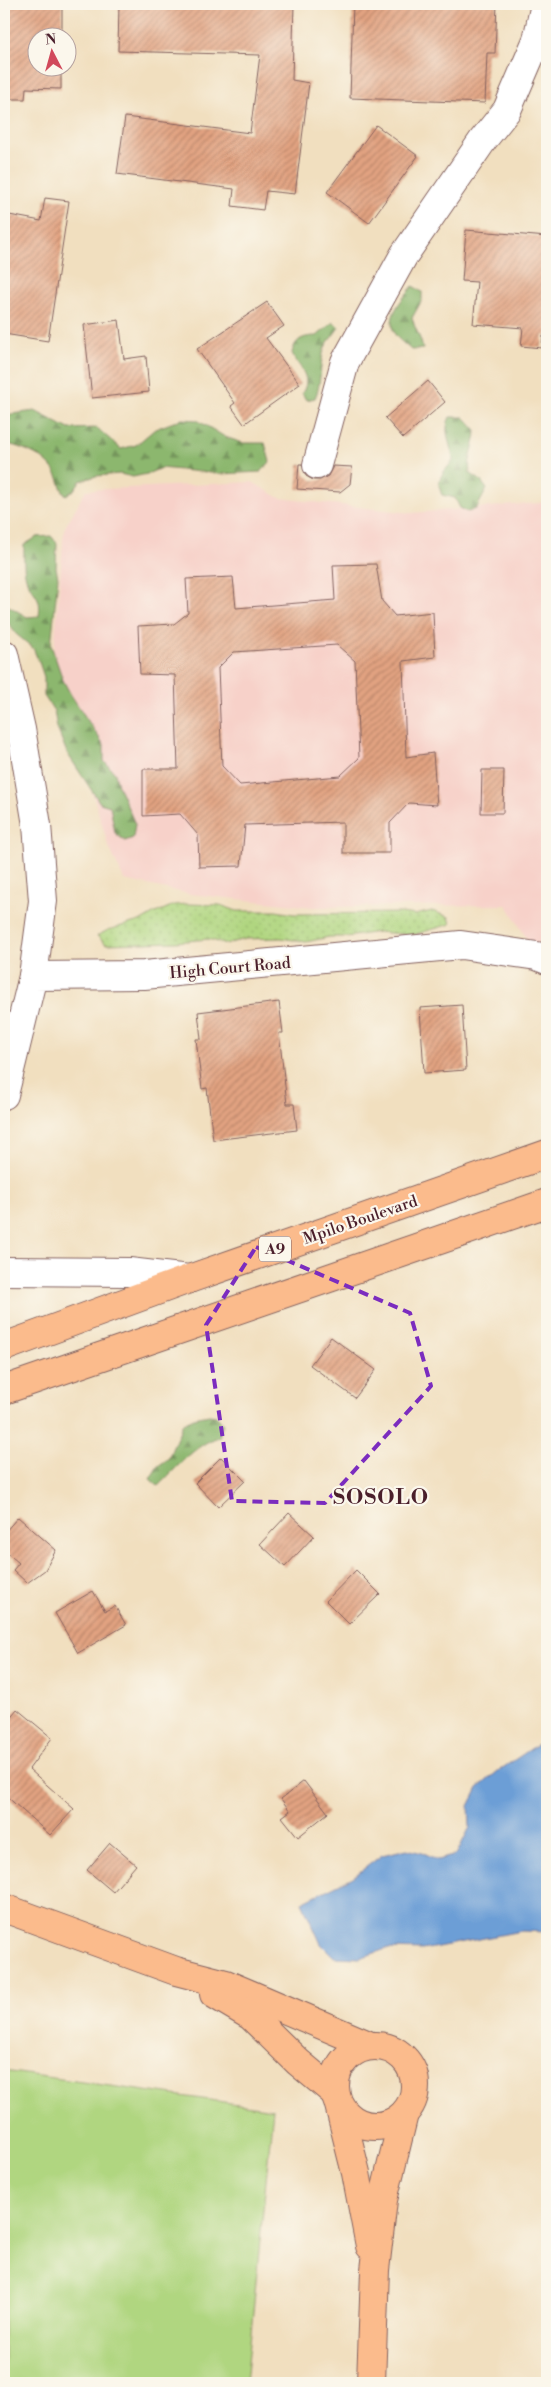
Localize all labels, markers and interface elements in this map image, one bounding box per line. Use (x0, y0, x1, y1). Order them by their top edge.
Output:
north arrow (28, 28, 78, 78)
text: N (44, 31, 57, 50)
street label: High Court Road (169, 953, 292, 983)
street label: Mpilo Boulevard (300, 1191, 420, 1249)
road number: A9 (259, 1236, 291, 1262)
district label: SOSOLO (333, 1485, 429, 1511)

